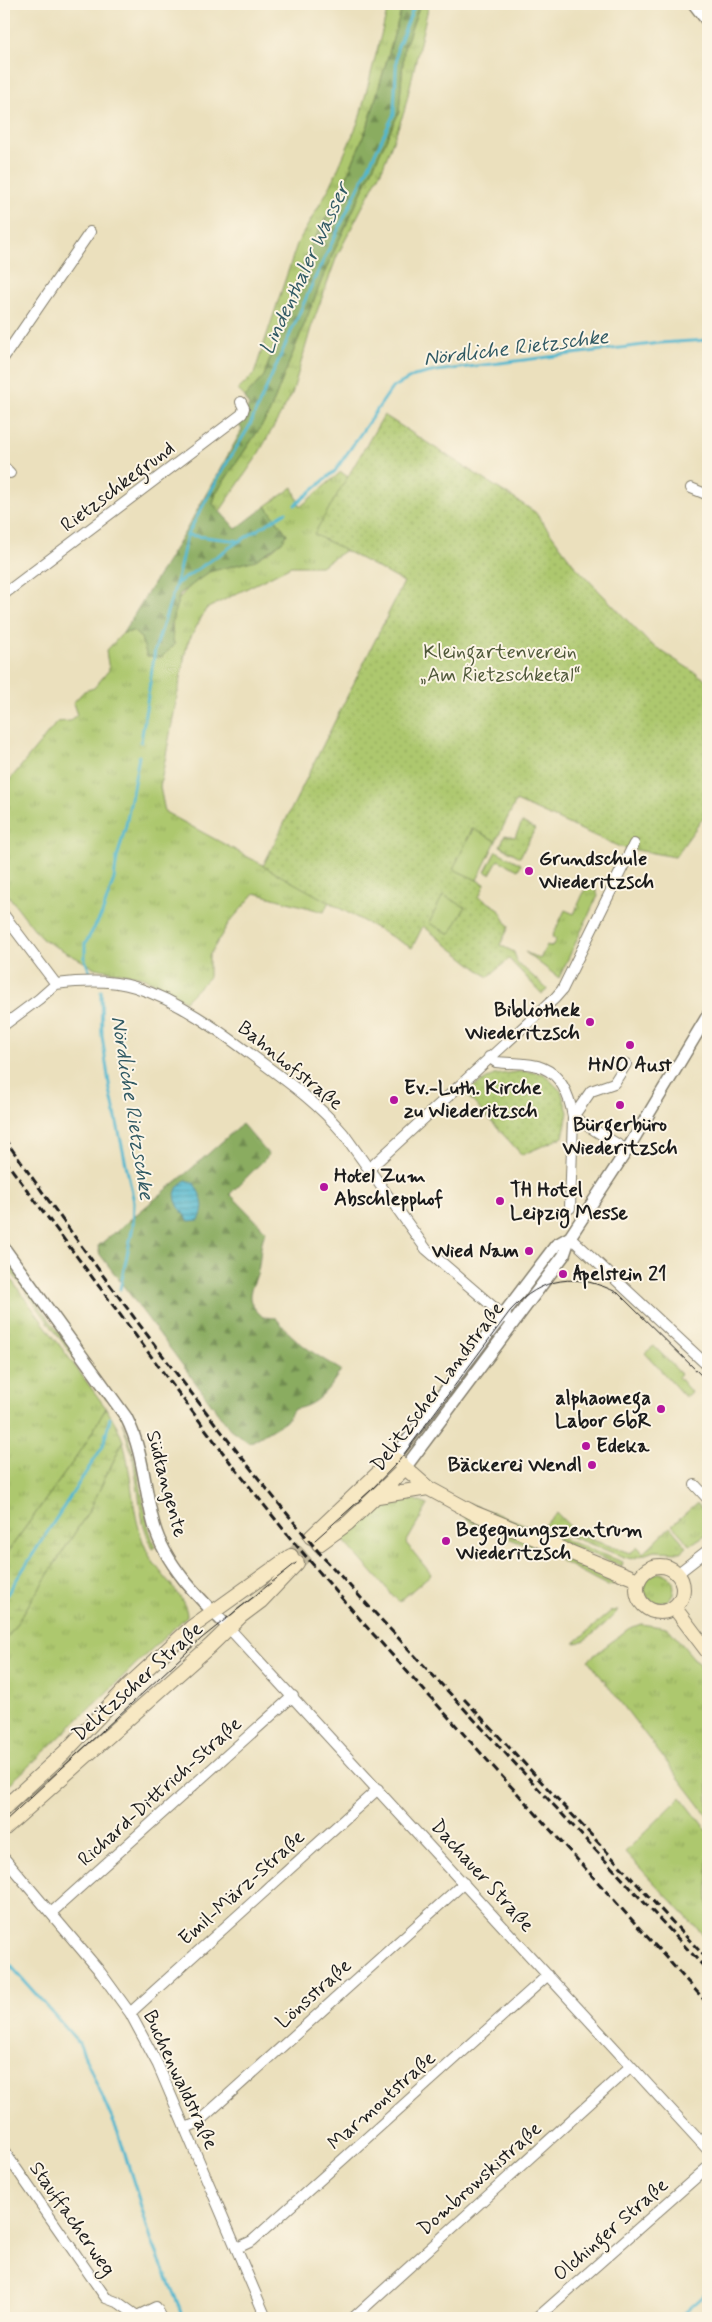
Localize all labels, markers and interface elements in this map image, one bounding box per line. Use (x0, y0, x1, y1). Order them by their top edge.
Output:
water label: Lindenthaler Wasser (253, 176, 358, 359)
water label: Nördliche Rietzschke (422, 323, 611, 373)
street label: Rietzschkegrund (55, 435, 182, 540)
park label: Kleingartenverein „Am Rietzschketal“ (419, 639, 581, 689)
place label: Grundschule Wiederitzsch (538, 846, 654, 896)
marker: Grundschule Wiederitzsch (523, 865, 535, 877)
place label: Bibliothek Wiederitzsch (464, 997, 580, 1047)
water label: Nördliche Rietzschke (104, 1014, 160, 1203)
street label: Bahnhofstraße (232, 1015, 349, 1117)
marker: Bibliothek Wiederitzsch (584, 1016, 596, 1028)
marker: HNO Aust (624, 1039, 636, 1051)
place label: HNO Aust (588, 1052, 672, 1079)
place label: Ev.-Luth. Kirche zu Wiederitzsch (404, 1075, 542, 1125)
marker: Ev.-Luth. Kirche zu Wiederitzsch (388, 1094, 400, 1106)
marker: Bürgerbüro Wiederitzsch (614, 1099, 626, 1111)
place label: Bürgerbüro Wiederitzsch (561, 1112, 678, 1162)
place label: Hotel Zum Abschlepphof (334, 1163, 443, 1213)
place label: TH Hotel Leipzig Messe (510, 1177, 629, 1229)
marker: Hotel Zum Abschlepphof (318, 1181, 330, 1193)
marker: TH Hotel Leipzig Messe (494, 1195, 506, 1207)
place label: Wied Nam (431, 1238, 519, 1265)
marker: Wied Nam (523, 1245, 535, 1257)
place label: Apelstein 21 (573, 1261, 667, 1289)
marker: Apelstein 21 (557, 1268, 569, 1280)
street label: Delitzscher Landstraße (365, 1296, 511, 1477)
place label: alphaomega Labor GbR (555, 1385, 651, 1435)
marker: alphaomega Labor GbR (655, 1403, 667, 1415)
street label: Südtangente (139, 1428, 193, 1540)
place label: Edeka (596, 1433, 650, 1460)
marker: Edeka (580, 1440, 592, 1452)
place label: Bäckerei Wendl (448, 1452, 582, 1479)
marker: Bäckerei Wendl (586, 1459, 598, 1471)
place label: Begegnungszentrum Wiederitzsch (455, 1517, 643, 1567)
marker: Begegnungszentrum Wiederitzsch (440, 1535, 452, 1547)
street label: Delitzscher Straße (67, 1616, 209, 1748)
street label: Richard-Dittrich-Straße (72, 1711, 248, 1873)
street label: Dachauer Straße (424, 1814, 540, 1938)
street label: Emil-März-Straße (173, 1824, 311, 1952)
street label: Lönsstraße (270, 1953, 358, 2035)
street label: Buchenwaldstraße (136, 2006, 224, 2154)
street label: Marmontstraße (322, 2045, 442, 2157)
street label: Dombrowskistraße (412, 2116, 548, 2242)
street label: Stauffacherweg (22, 2156, 121, 2282)
street label: Olchinger Straße (548, 2172, 676, 2289)

